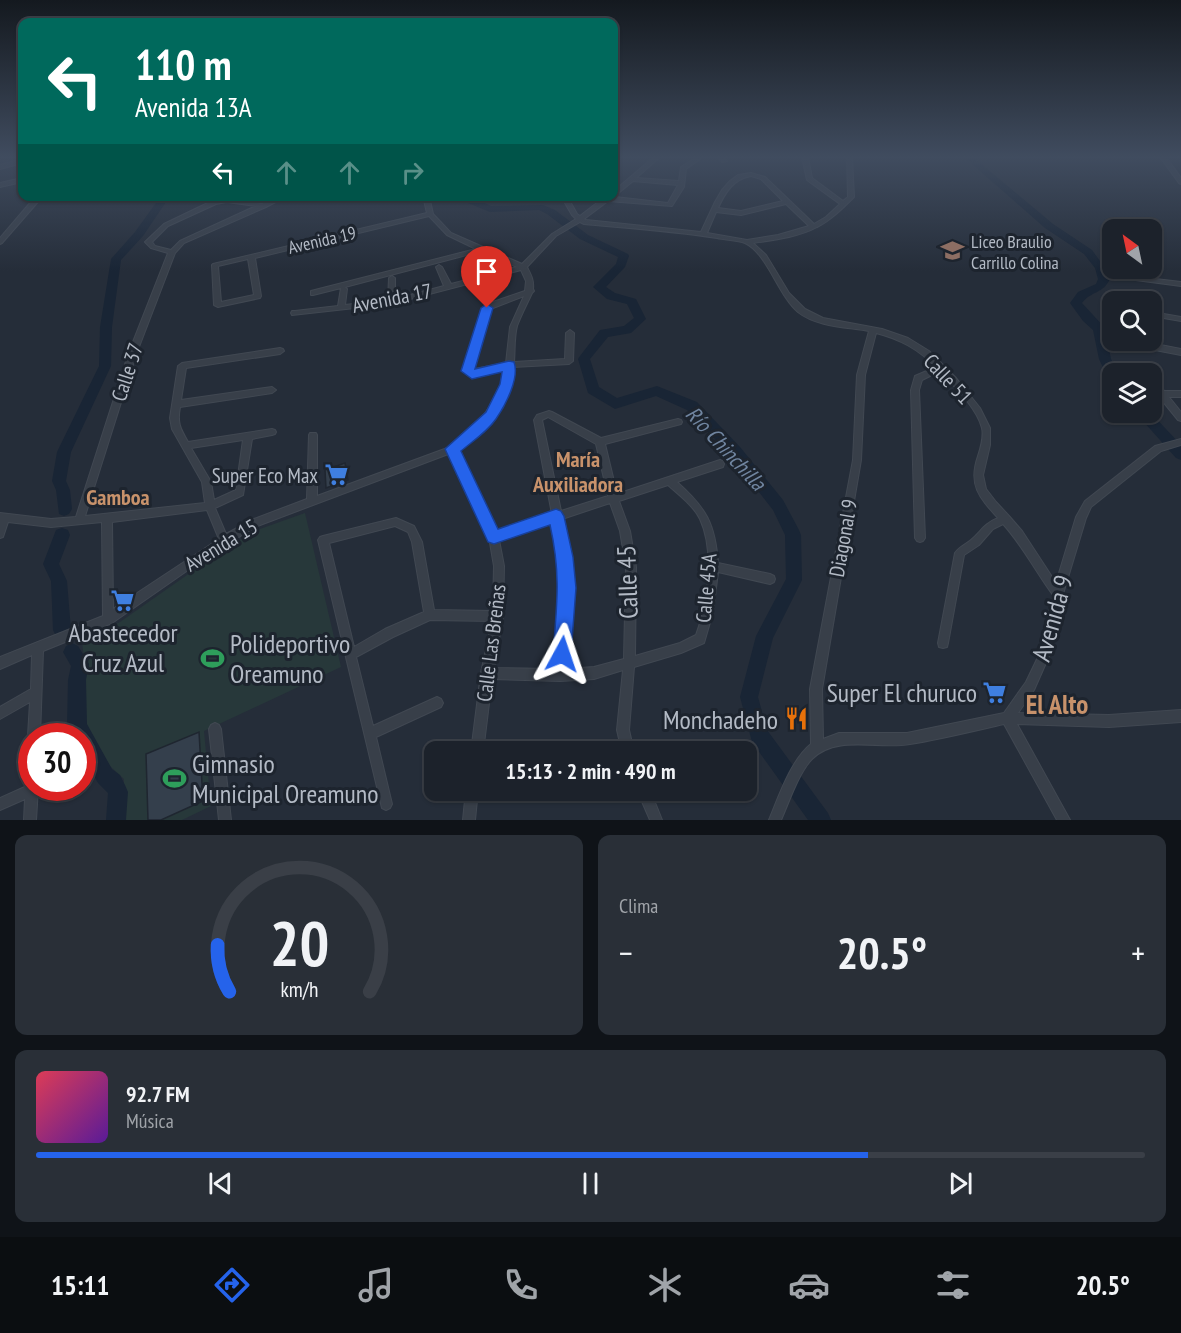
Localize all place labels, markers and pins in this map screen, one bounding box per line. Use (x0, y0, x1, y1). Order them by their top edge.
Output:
place label: Liceo Braulio Carrillo Colina (971, 230, 1059, 274)
school or university icon: Liceo Braulio Carrillo Colina (940, 238, 966, 264)
pin (461, 246, 512, 308)
place label: Super Eco Max (212, 462, 318, 489)
supermarket icon: Super Eco Max (323, 462, 349, 488)
supermarket icon: Abastecedor Cruz Azul (110, 588, 136, 614)
place label: Abastecedor Cruz Azul (68, 616, 178, 679)
place label: Polideportivo Oreamuno (230, 627, 350, 690)
sports icon: Polideportivo Oreamuno (199, 645, 225, 671)
place label: Super El churuco (827, 676, 977, 709)
supermarket icon: Super El churuco (982, 679, 1008, 705)
place label: Monchadeho (663, 703, 778, 736)
restaurant icon: Monchadeho (783, 706, 809, 732)
place label: Gimnasio Municipal Oreamuno (192, 747, 378, 810)
sports icon: Gimnasio Municipal Oreamuno (161, 765, 187, 791)

